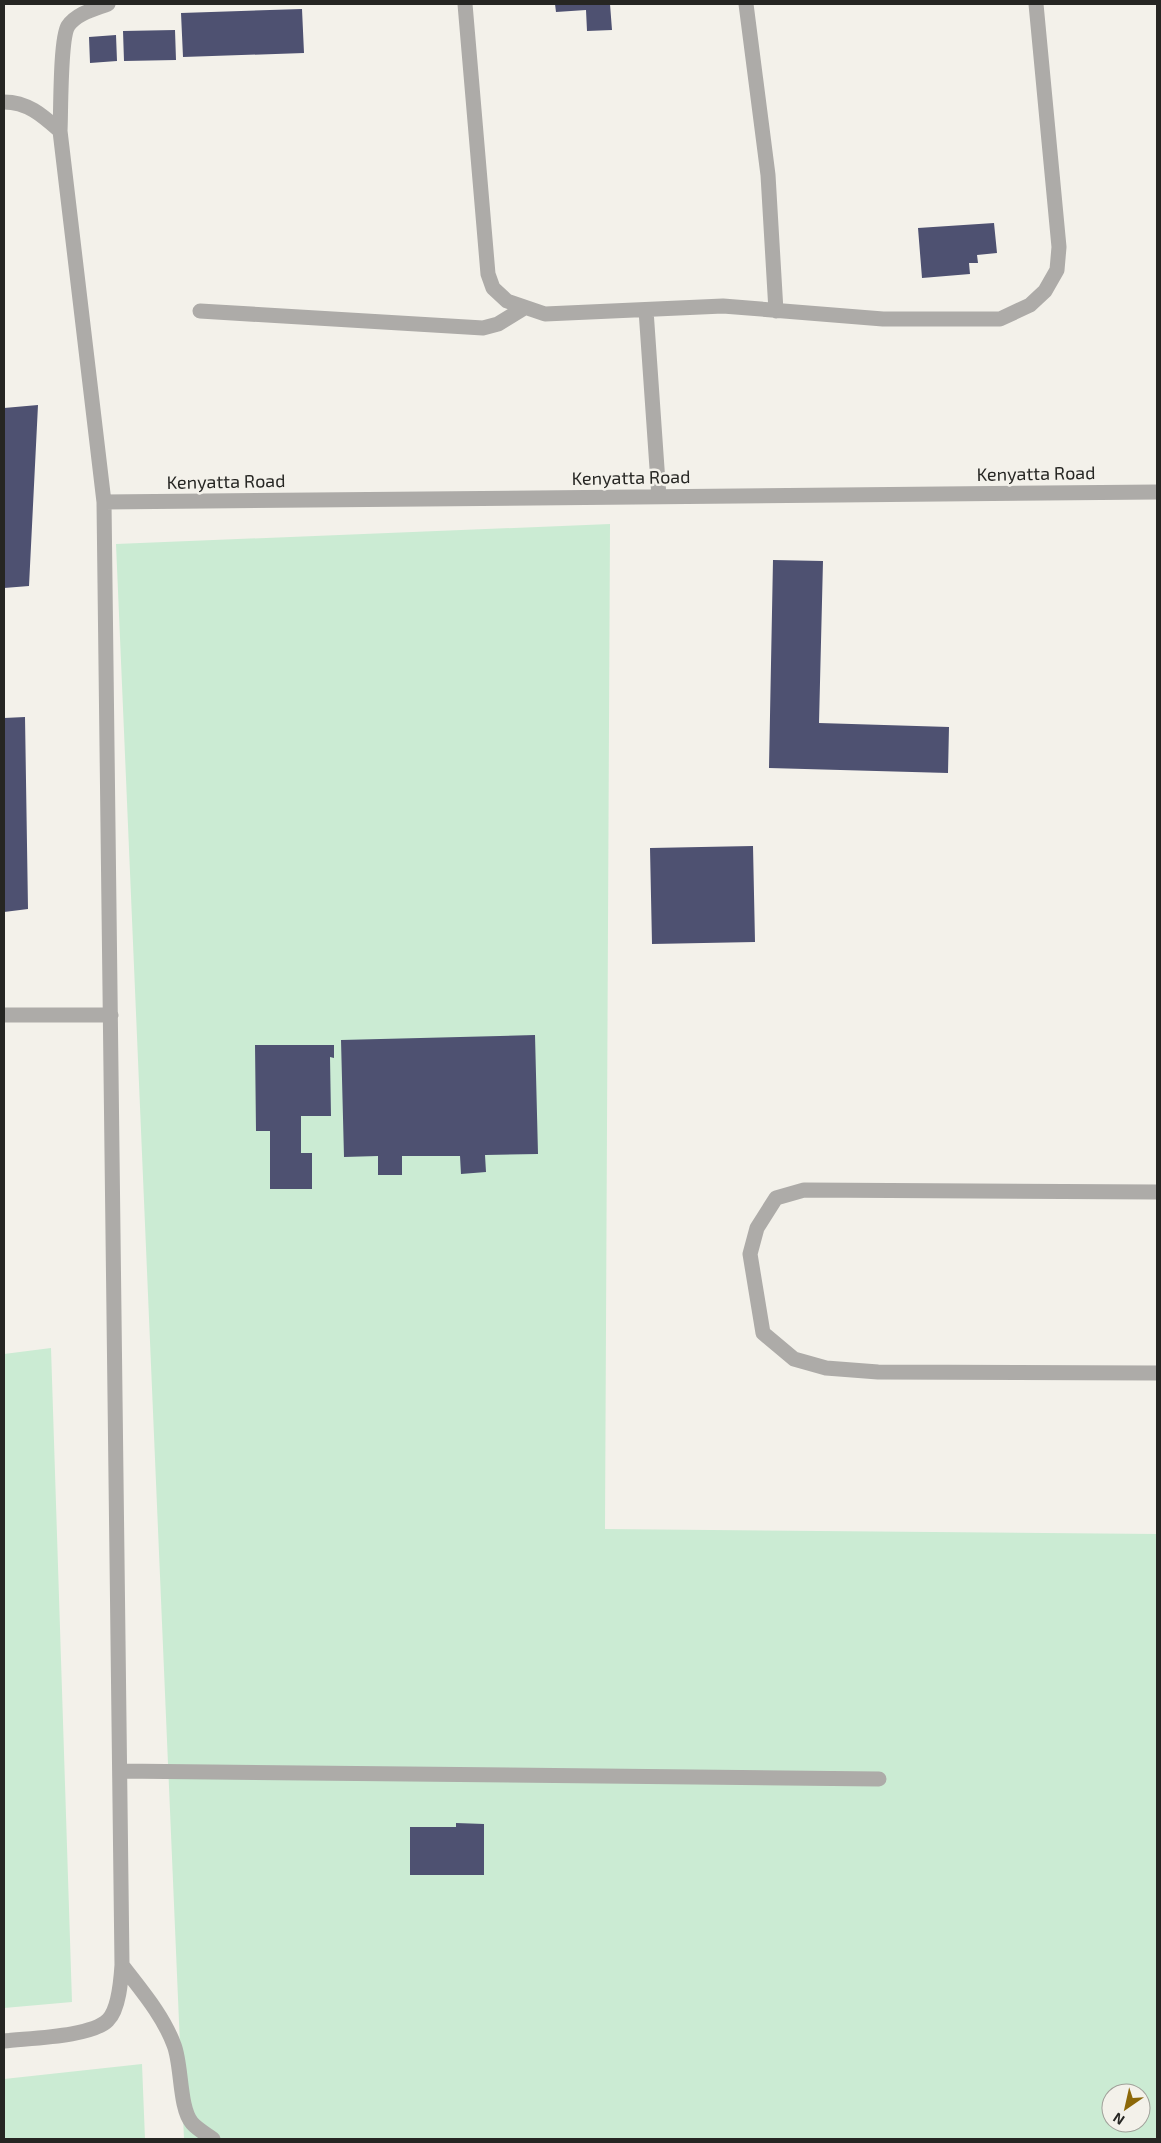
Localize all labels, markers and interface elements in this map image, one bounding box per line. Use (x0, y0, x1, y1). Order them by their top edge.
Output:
street label: Kenyatta Road (976, 461, 1096, 485)
street label: Kenyatta Road (571, 465, 691, 489)
street label: Kenyatta Road (166, 469, 286, 493)
north arrow (1101, 2083, 1151, 2133)
text: N (1110, 2109, 1127, 2129)

